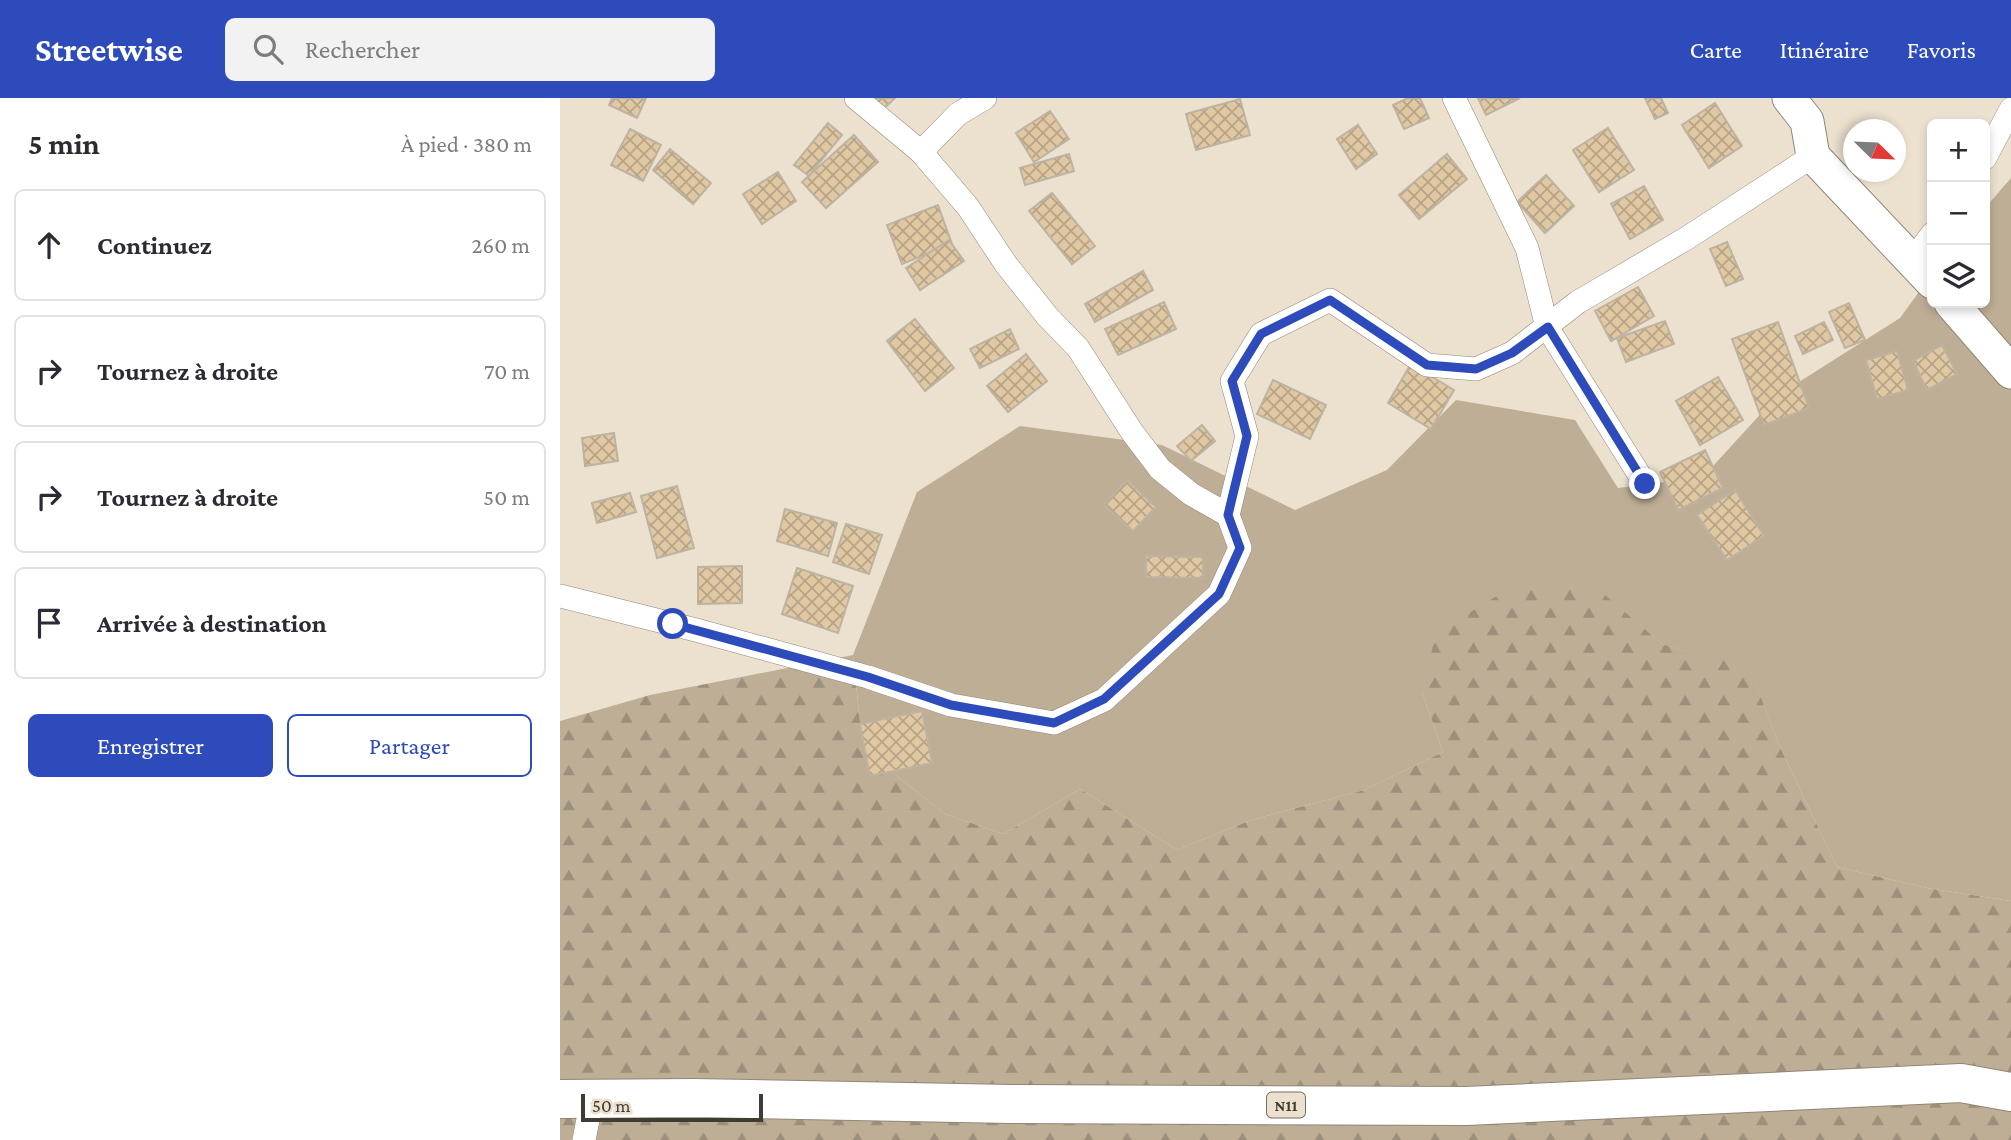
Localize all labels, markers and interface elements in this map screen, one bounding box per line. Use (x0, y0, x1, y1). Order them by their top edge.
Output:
search box (225, 18, 715, 81)
icon: search (249, 30, 287, 68)
text: Streetwise (35, 31, 183, 68)
text: Rechercher (305, 35, 420, 64)
text: Carte (1690, 36, 1742, 63)
text: Itinéraire (1780, 36, 1869, 63)
text: Favoris (1907, 36, 1976, 63)
north arrow (1843, 119, 1906, 182)
map controls (1927, 119, 1990, 308)
button: + (1927, 119, 1990, 182)
text: 5 min (28, 127, 100, 160)
text: À pied · 380 m (401, 131, 532, 157)
button: − (1927, 182, 1990, 245)
icon: ahead (30, 226, 68, 264)
text: Continuez (97, 231, 212, 260)
text: 260 m (472, 232, 530, 258)
button: layers (1927, 245, 1990, 308)
icon: right (30, 352, 68, 390)
text: Tournez à droite (97, 357, 278, 386)
text: 70 m (484, 358, 530, 384)
route end (1629, 468, 1660, 499)
icon: right (30, 478, 68, 516)
text: Tournez à droite (97, 483, 278, 512)
text: 50 m (483, 484, 530, 510)
icon: arrive (30, 604, 68, 642)
route start (657, 608, 688, 639)
text: Arrivée à destination (97, 609, 327, 638)
button: Enregistrer (28, 714, 273, 777)
button: Partager (287, 714, 532, 777)
scale bar (581, 1091, 763, 1123)
road number: N11 (1267, 1093, 1305, 1118)
text: 50 m (592, 1095, 631, 1116)

